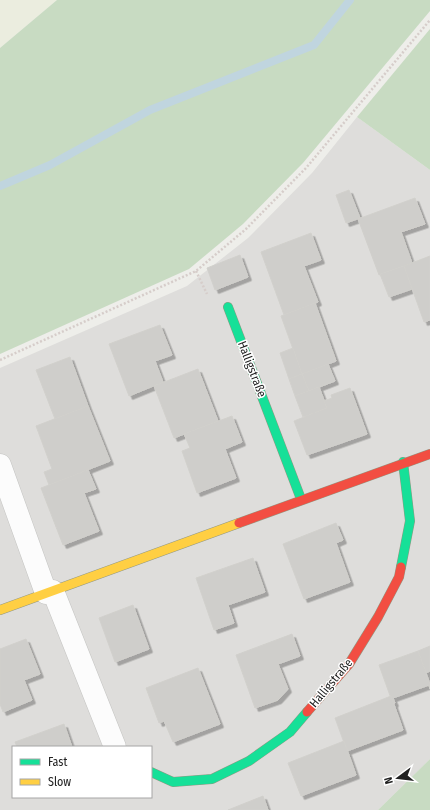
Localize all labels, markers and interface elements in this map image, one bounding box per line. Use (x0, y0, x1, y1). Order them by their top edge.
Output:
street label: Halligstraße (235, 339, 269, 399)
street label: Halligstraße (307, 656, 355, 710)
legend (12, 746, 152, 798)
text: Fast (48, 755, 67, 769)
north arrow (378, 758, 418, 798)
text: Slow (48, 775, 71, 789)
text: N (382, 776, 396, 785)

